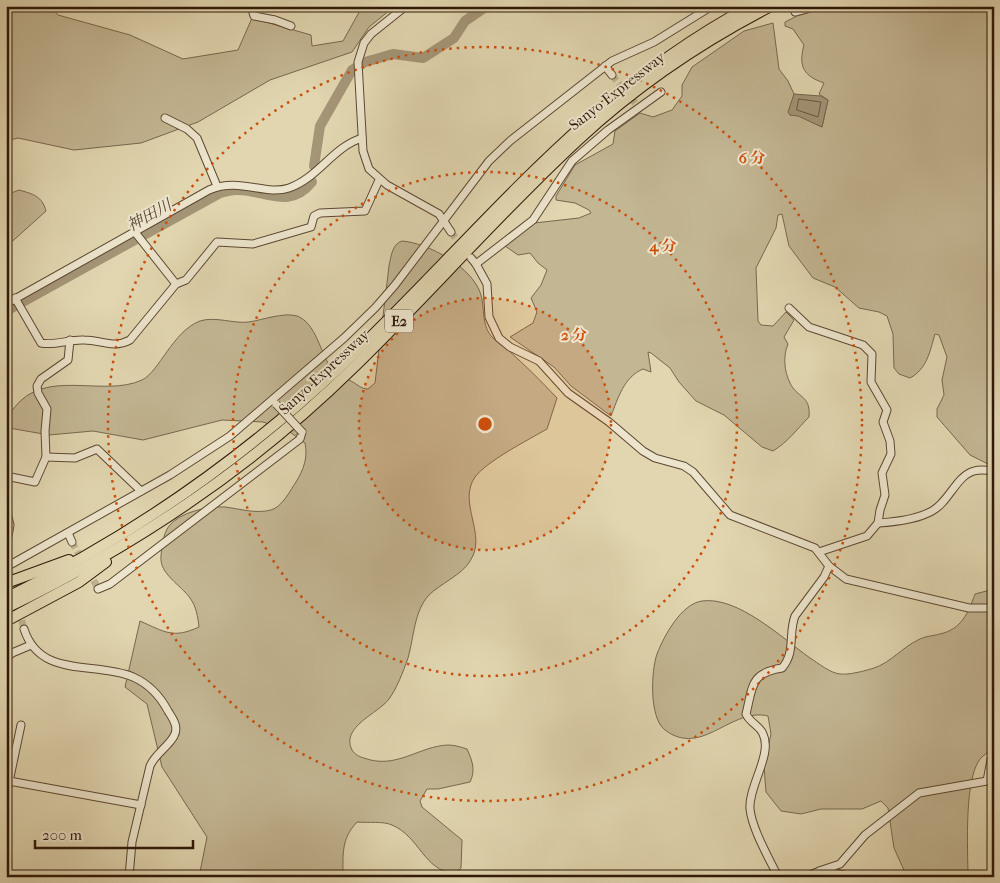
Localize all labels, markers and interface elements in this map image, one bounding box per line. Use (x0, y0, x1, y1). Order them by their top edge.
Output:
street label: Sanyo Expressway (565, 47, 669, 134)
text: 6 分 (739, 149, 765, 167)
water label: 神田川 (123, 194, 176, 235)
text: 4 分 (648, 237, 677, 255)
road number: E2 (385, 310, 413, 332)
street label: Sanyo Expressway (275, 325, 374, 418)
text: 2 分 (561, 326, 587, 344)
centre of rings (476, 415, 494, 433)
scale bar (35, 818, 192, 850)
text: 200 m (42, 826, 82, 844)

